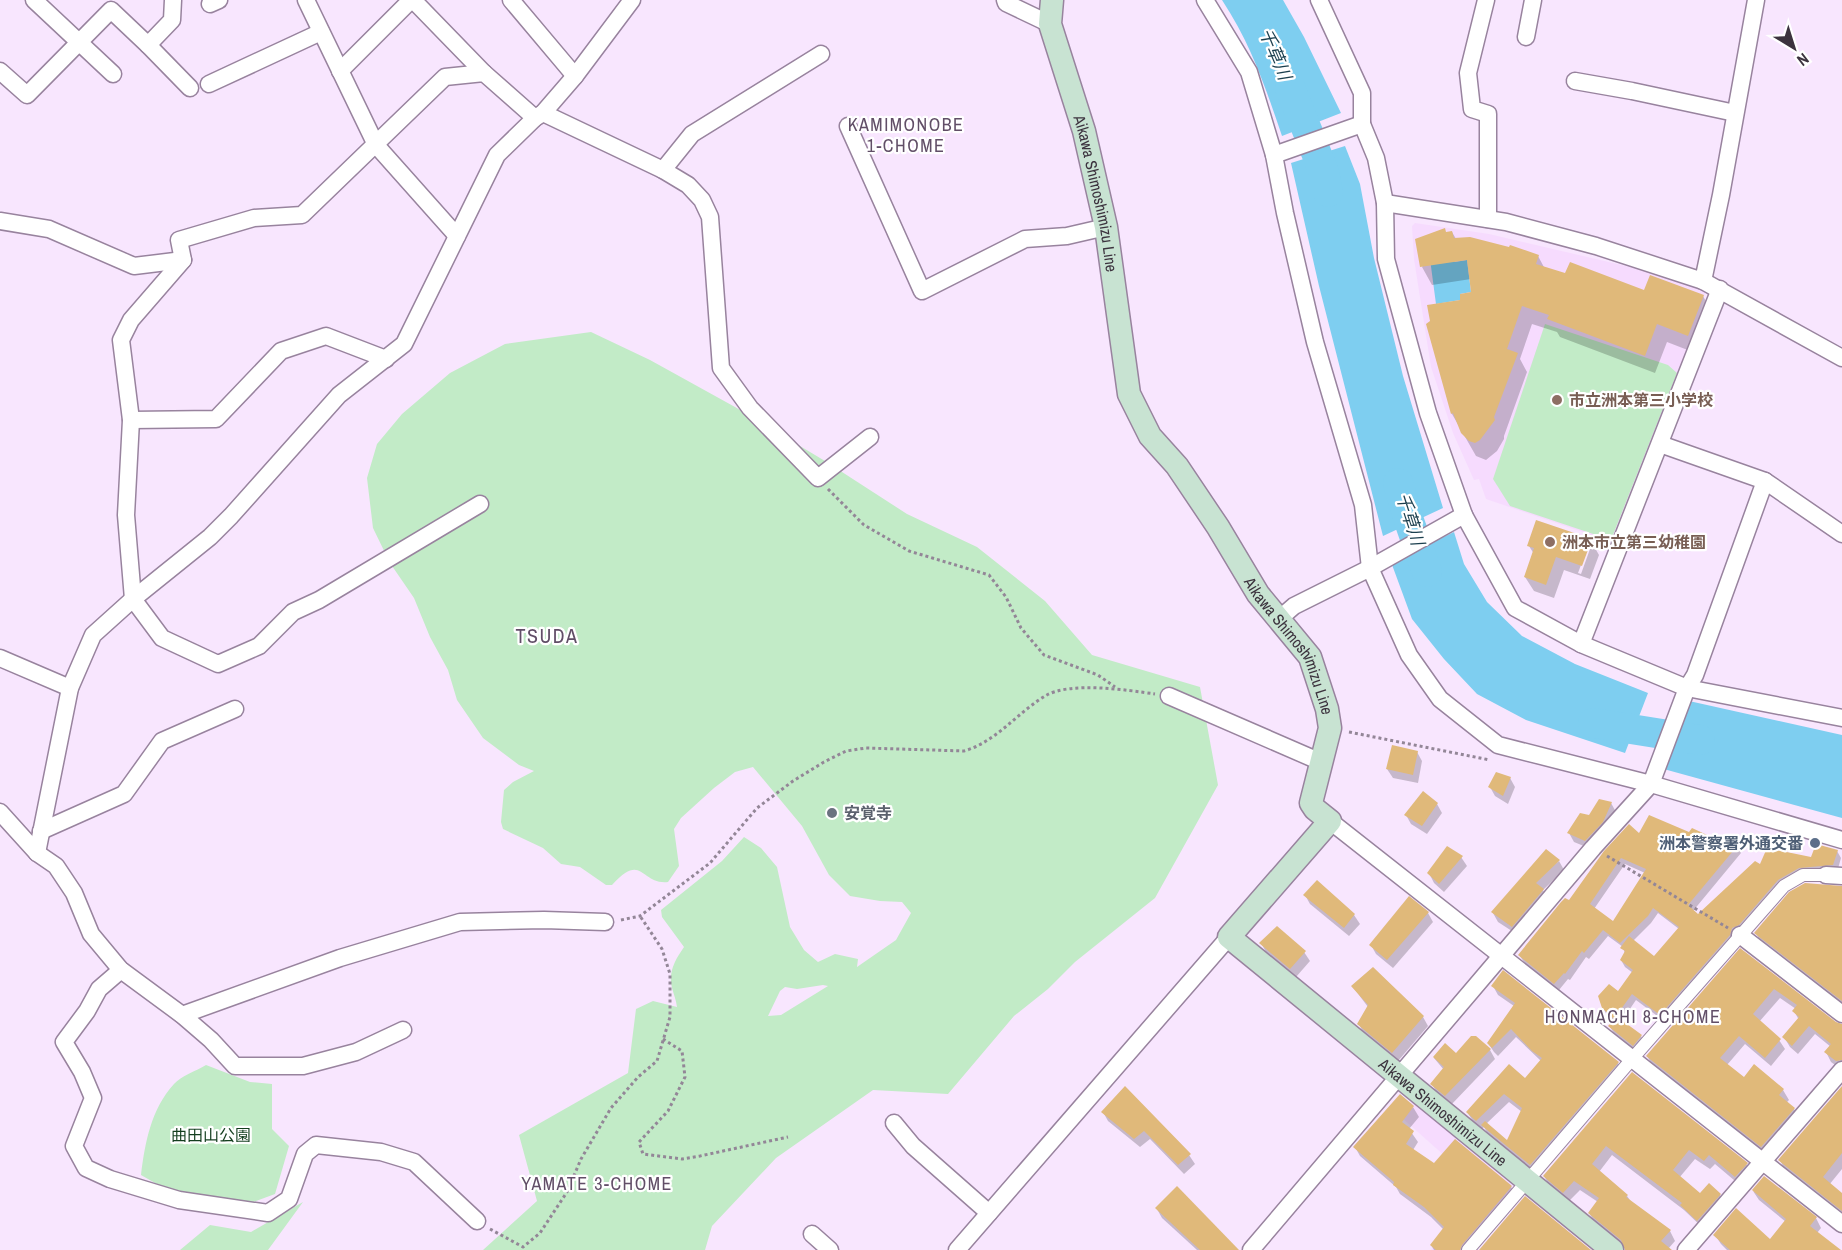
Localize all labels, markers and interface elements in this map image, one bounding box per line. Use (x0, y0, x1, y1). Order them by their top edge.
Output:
north arrow (1764, 18, 1824, 78)
water label: 千草川 (1253, 24, 1298, 85)
text: N (1793, 48, 1814, 71)
street label: Aikawa Shimoshimizu Line (1068, 111, 1123, 273)
district label: KAMIMONOBE 1-CHOME (848, 112, 964, 158)
place label: 市立洲本第三小学校 (1569, 389, 1713, 411)
marker: 市立洲本第三小学校 (1550, 393, 1564, 407)
water label: 千草川 (1390, 489, 1431, 550)
place label: 洲本市立第三幼稚園 (1562, 531, 1706, 553)
marker: 洲本市立第三幼稚園 (1543, 535, 1557, 549)
street label: Aikawa Shimoshimizu Line (1239, 572, 1339, 716)
district label: TSUDA (515, 622, 579, 649)
place label: 安覚寺 (844, 802, 892, 824)
marker: 安覚寺 (825, 806, 839, 820)
place label: 洲本警察署外通交番 (1659, 832, 1803, 854)
marker: 洲本警察署外通交番 (1808, 836, 1822, 850)
district label: HONMACHI 8-CHOME (1545, 1004, 1721, 1029)
street label: Aikawa Shimoshimizu Line (1373, 1052, 1512, 1171)
park label: 曲田山公園 (171, 1124, 251, 1146)
district label: YAMATE 3-CHOME (521, 1171, 673, 1196)

